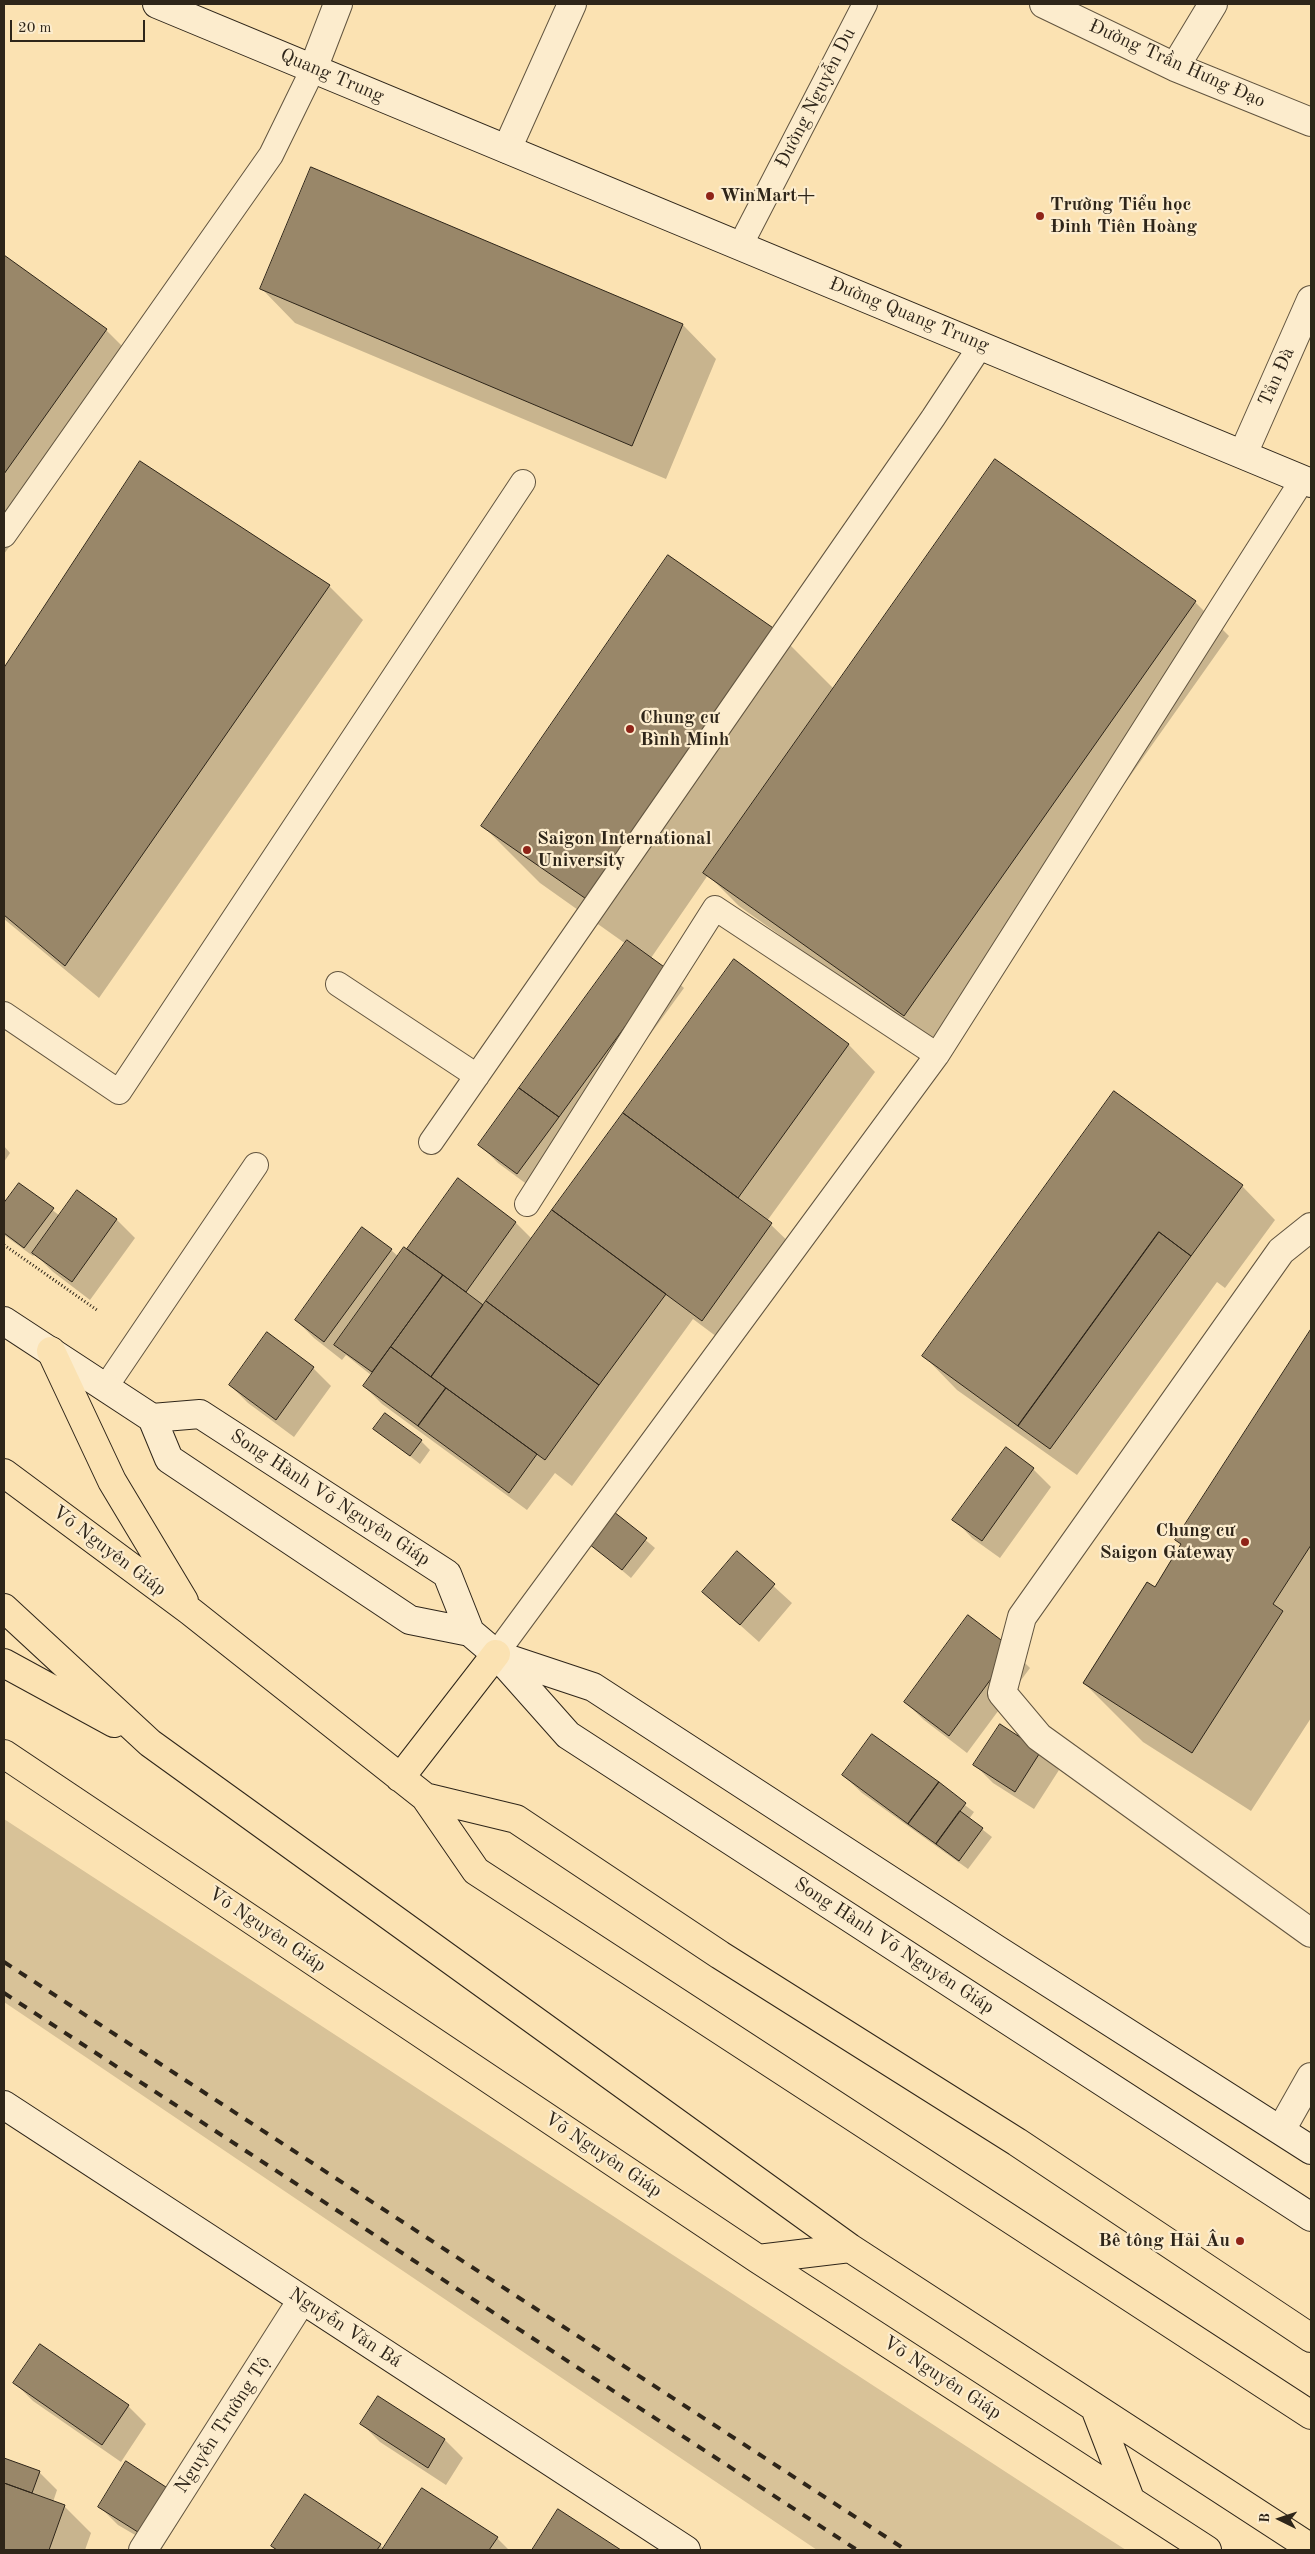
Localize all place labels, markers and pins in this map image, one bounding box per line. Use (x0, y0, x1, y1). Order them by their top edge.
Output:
place label: WinMart+ (720, 185, 815, 207)
marker: WinMart+ (704, 190, 716, 202)
place label: Trường Tiểu học Đinh Tiên Hoàng (1050, 194, 1197, 238)
marker: Trường Tiểu học Đinh Tiên Hoàng (1034, 210, 1046, 222)
place label: Chung cư Bình Minh (640, 707, 729, 751)
marker: Chung cư Bình Minh (624, 723, 636, 735)
place label: Saigon International University (537, 828, 711, 872)
marker: Saigon International University (521, 844, 533, 856)
place label: Chung cư Saigon Gateway (1100, 1520, 1235, 1564)
marker: Chung cư Saigon Gateway (1239, 1536, 1251, 1548)
place label: Bê tông Hải Âu (1098, 2230, 1230, 2252)
marker: Bê tông Hải Âu (1234, 2235, 1246, 2247)

